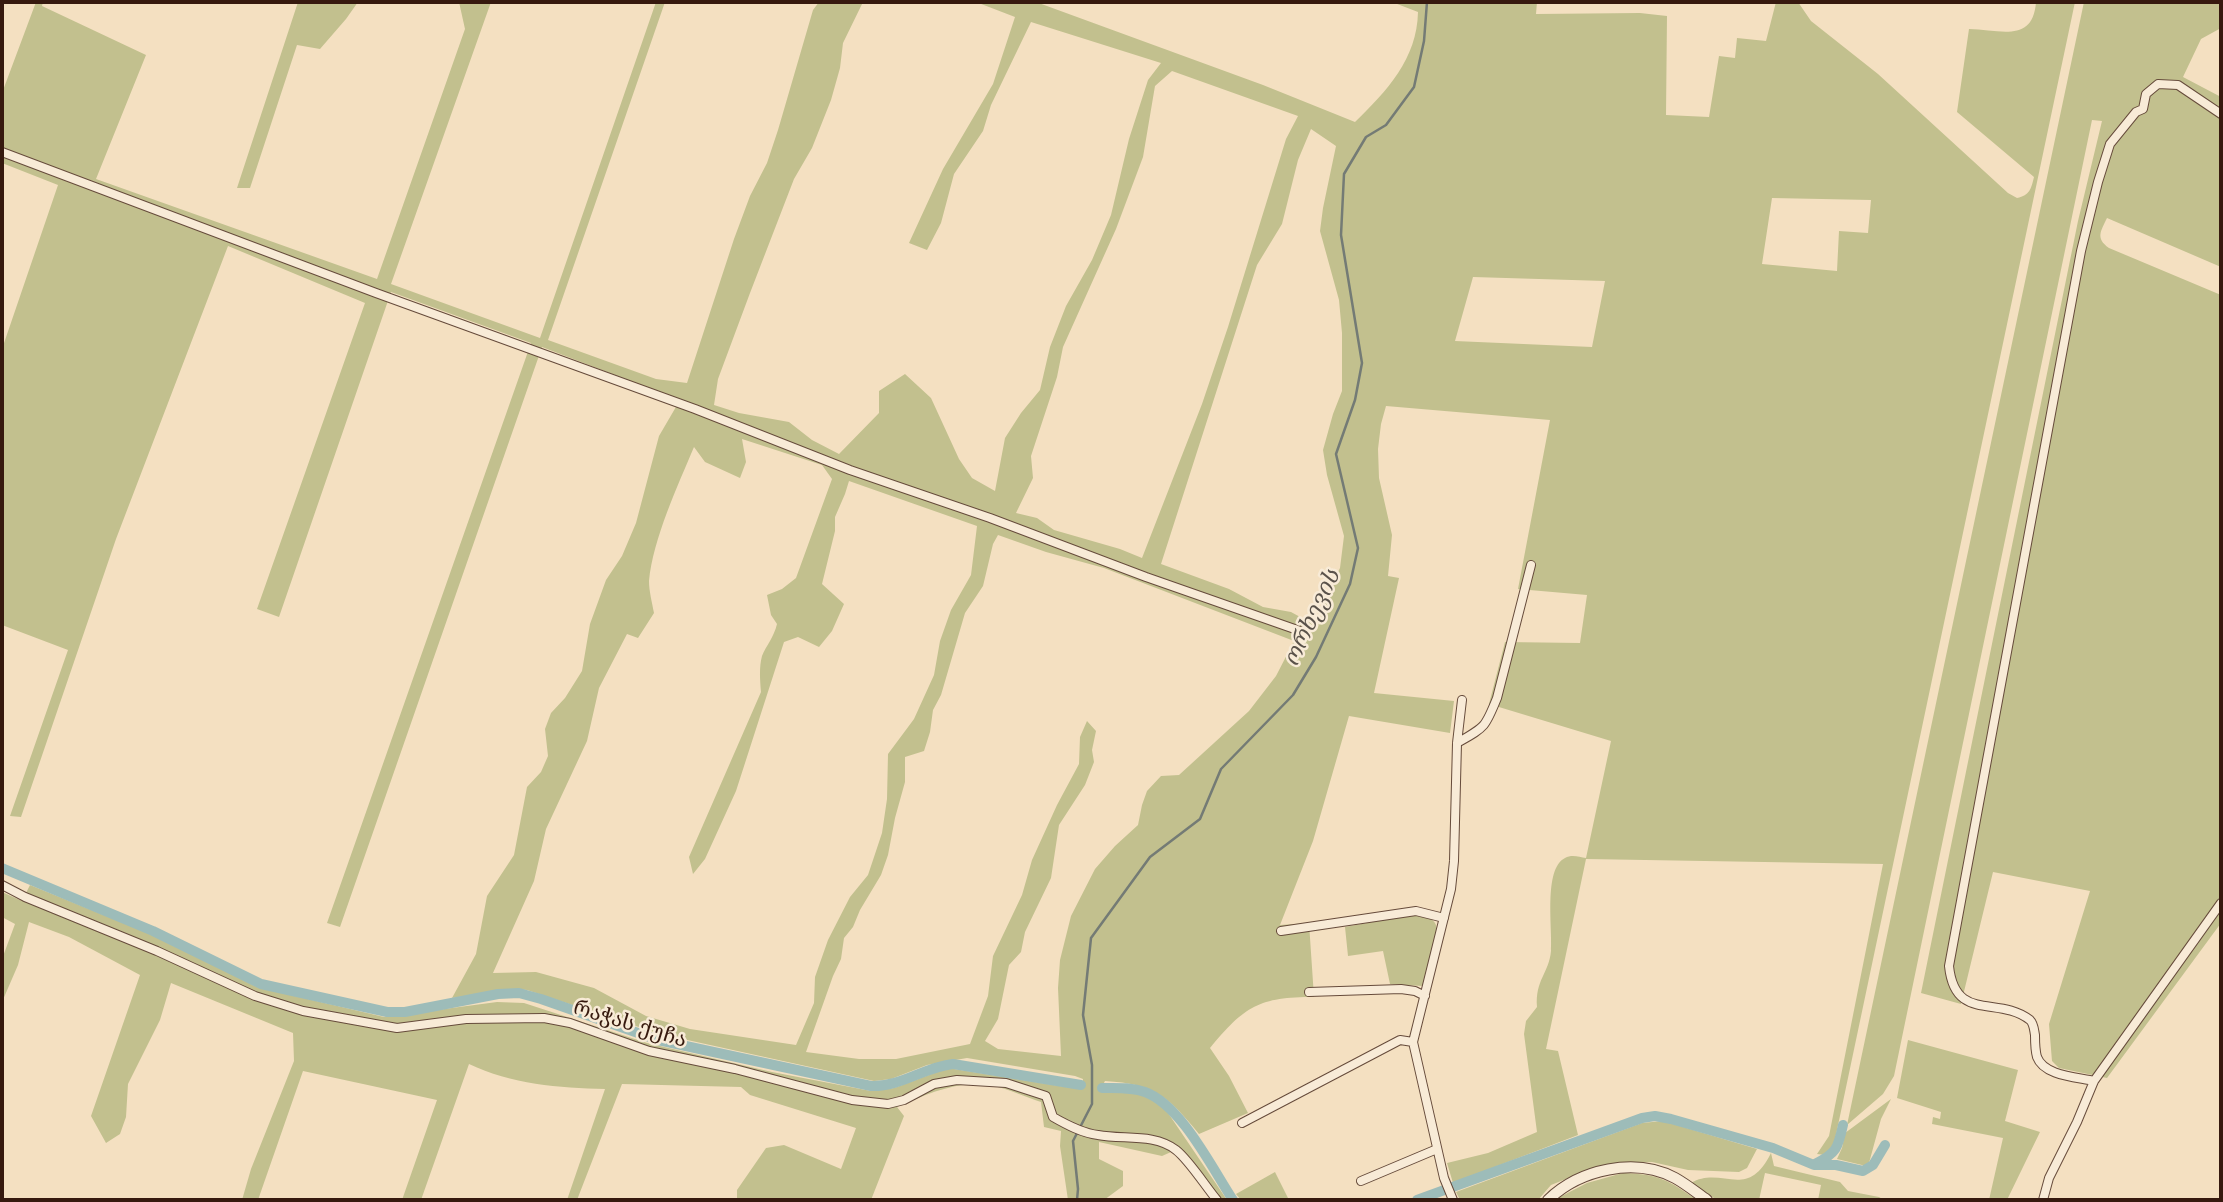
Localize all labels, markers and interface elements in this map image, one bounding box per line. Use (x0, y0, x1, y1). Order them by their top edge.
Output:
water label: ორხევის (1278, 565, 1346, 671)
street label: რაჭას ქუჩა (570, 995, 690, 1053)

